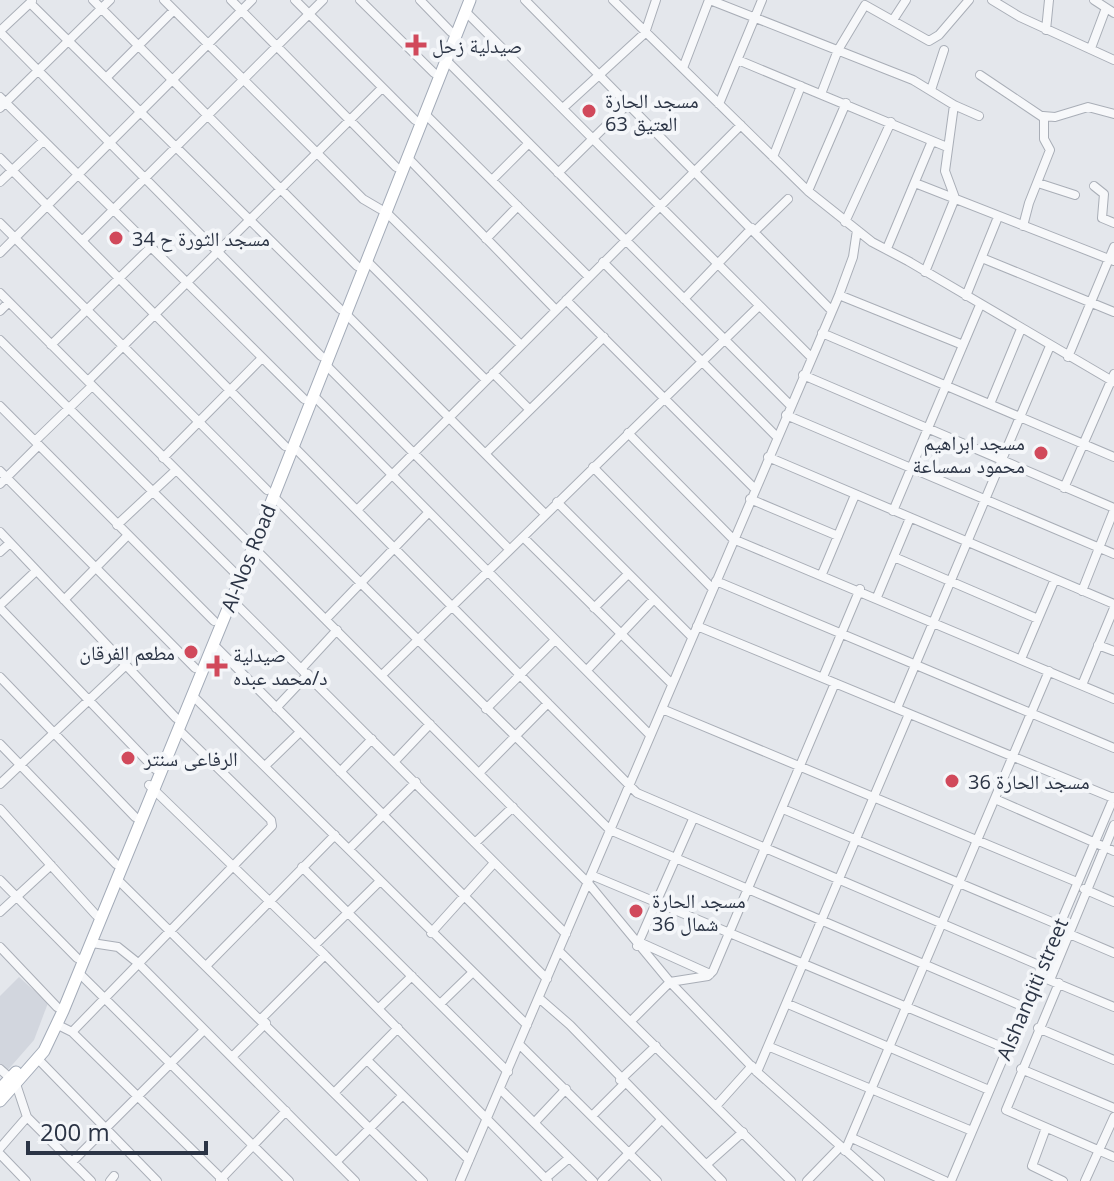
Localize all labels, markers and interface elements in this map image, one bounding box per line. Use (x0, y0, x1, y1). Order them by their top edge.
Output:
place label: صيدلية زحل (432, 32, 522, 59)
marker: صيدلية زحل (407, 36, 425, 54)
place label: مسجد الحارة 63 العتيق (605, 87, 699, 137)
marker: مسجد الحارة 63 العتيق (580, 102, 598, 120)
place label: مسجد الثورة ح 34 (132, 225, 270, 252)
marker: مسجد الثورة ح 34 (107, 229, 125, 247)
place label: مسجد ابراهيم محمود سمساعة (913, 429, 1025, 479)
marker: مسجد ابراهيم محمود سمساعة (1032, 444, 1050, 462)
street label: Al-Nos Road (214, 500, 282, 616)
place label: مطعم الفرقان (79, 639, 175, 667)
place label: صيدلية د/محمد عبده (233, 641, 328, 691)
marker: مطعم الفرقان (182, 643, 200, 661)
marker: صيدلية د/محمد عبده (208, 657, 226, 675)
place label: الرفاعى سنتر (143, 745, 238, 772)
marker: الرفاعى سنتر (119, 749, 137, 767)
place label: مسجد الحارة 36 (968, 768, 1090, 795)
marker: مسجد الحارة 36 (943, 772, 961, 790)
place label: مسجد الحارة 36 شمال (652, 887, 746, 937)
marker: مسجد الحارة 36 شمال (627, 902, 645, 920)
street label: Alshanqiti street (990, 914, 1074, 1064)
scale bar (28, 1105, 206, 1155)
text: 200 m (40, 1115, 110, 1148)

